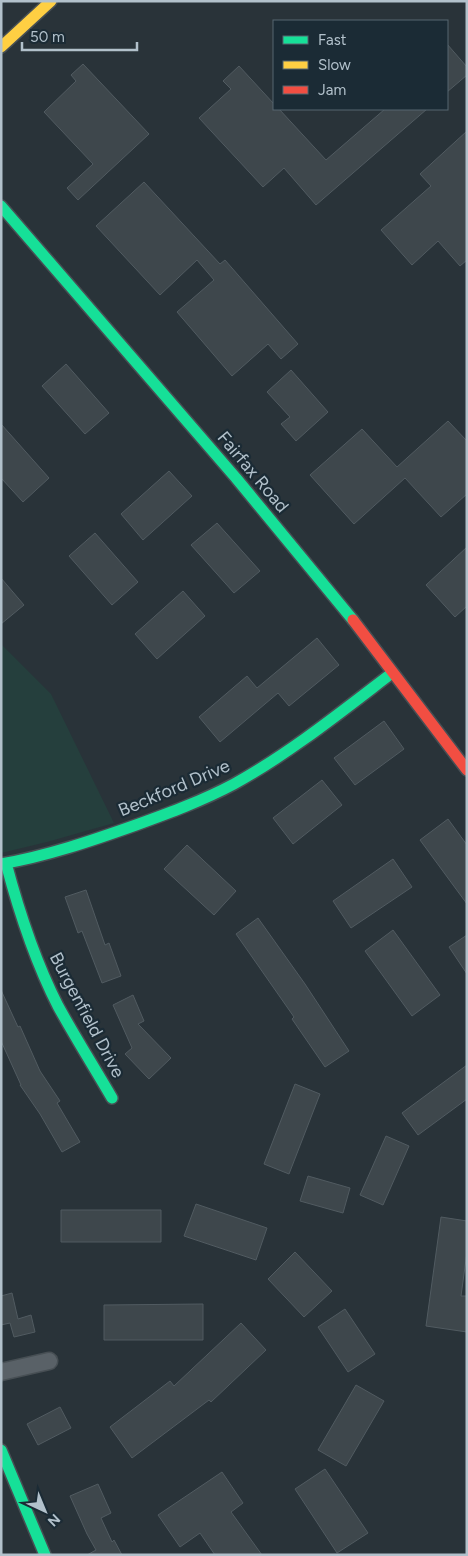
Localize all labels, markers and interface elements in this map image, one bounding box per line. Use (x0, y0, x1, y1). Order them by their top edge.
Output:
scale bar (22, 20, 138, 52)
legend (273, 20, 448, 110)
text: 50 m (30, 28, 65, 46)
text: Fast (318, 31, 347, 49)
text: Slow (318, 56, 351, 74)
text: Jam (318, 81, 346, 99)
street label: Fairfax Road (213, 427, 293, 517)
street label: Beckford Drive (115, 755, 233, 821)
street label: Burgenfield Drive (45, 949, 129, 1082)
north arrow (20, 1486, 70, 1536)
text: N (44, 1510, 63, 1530)

